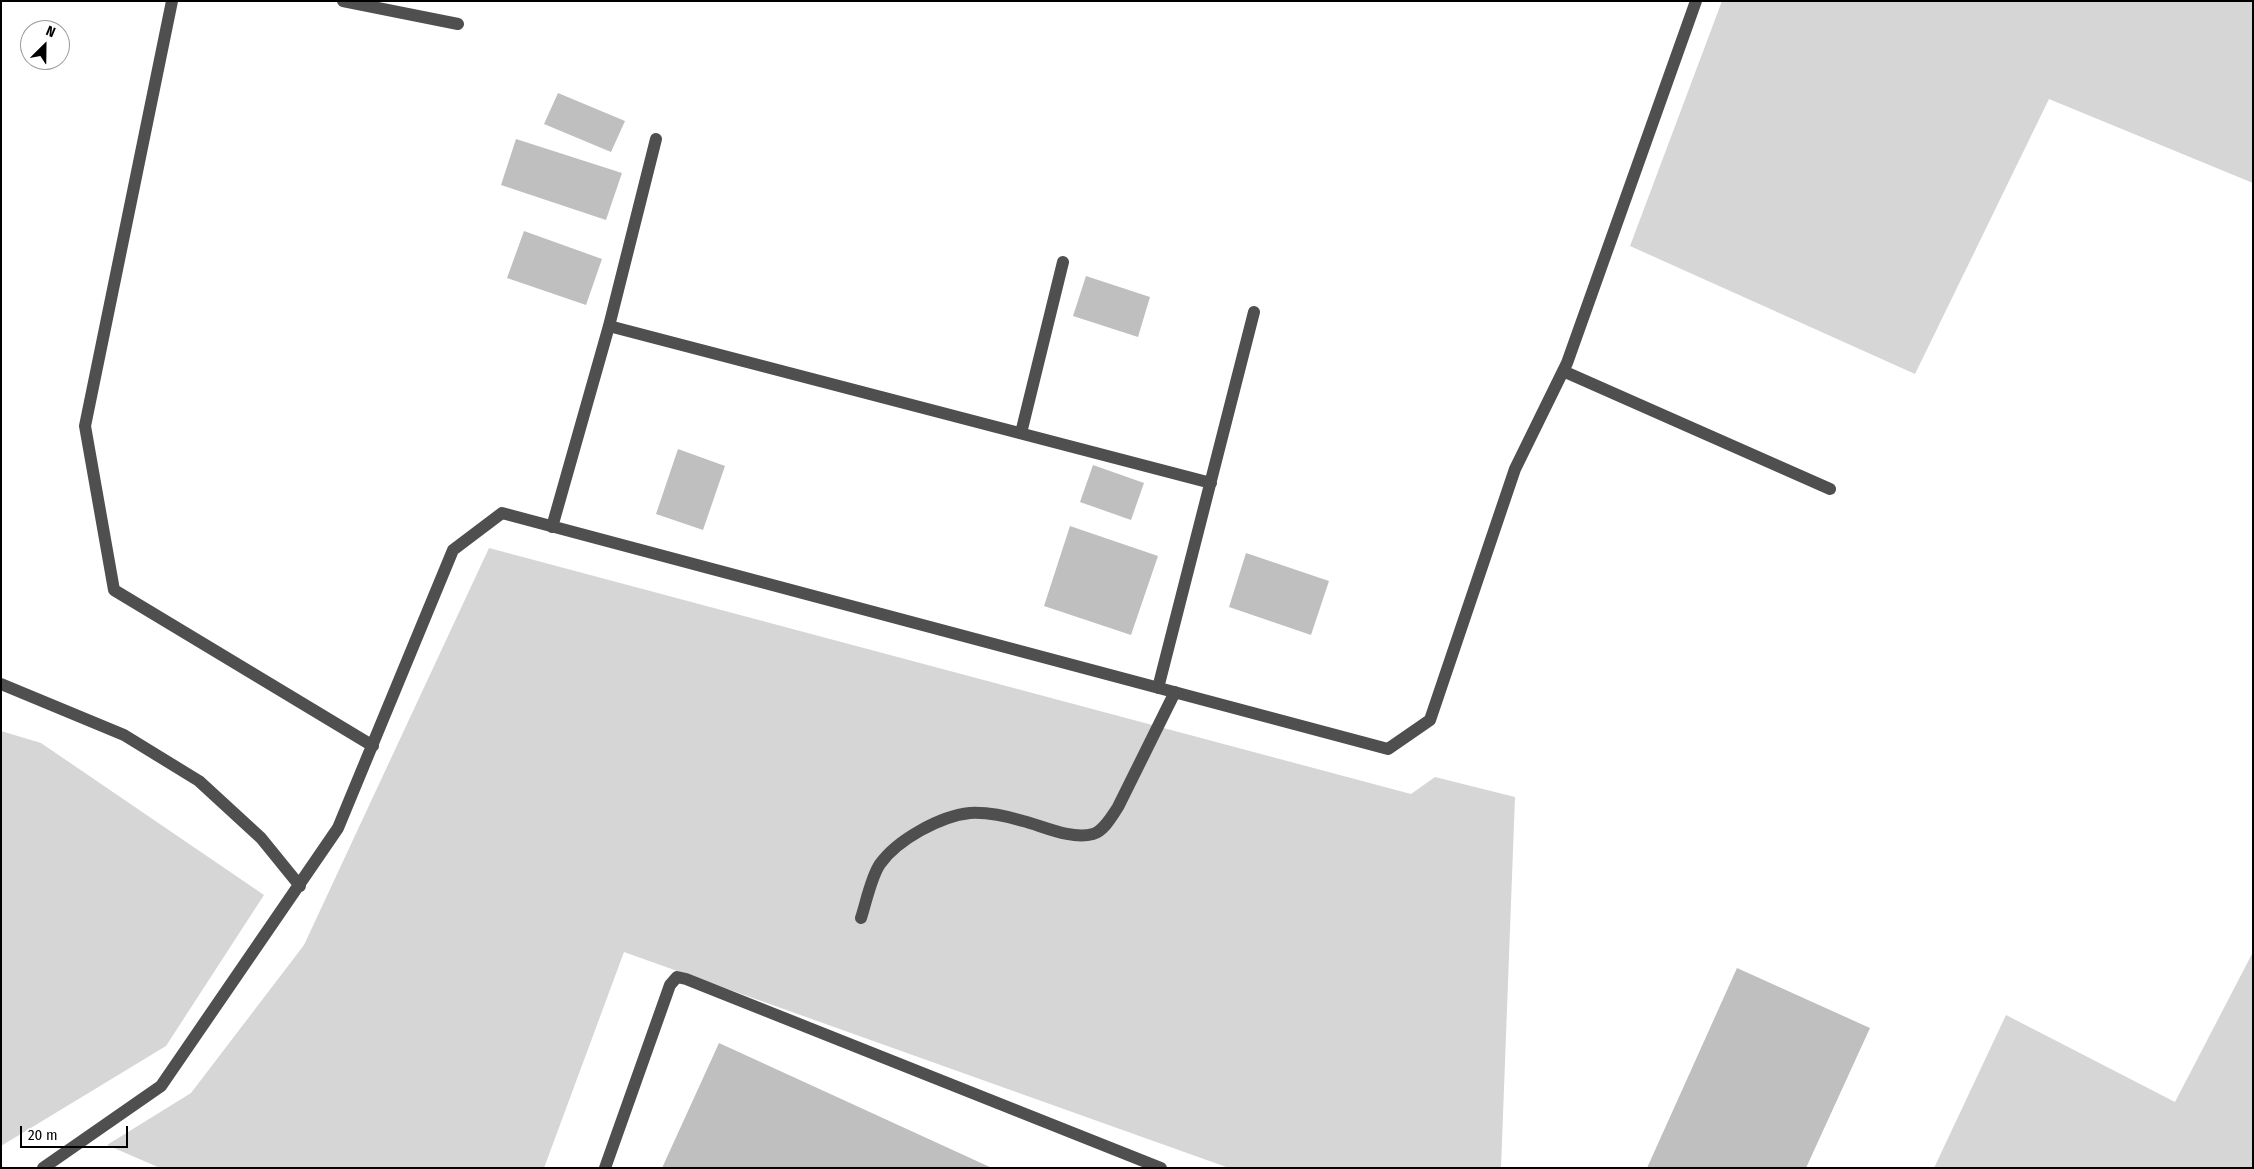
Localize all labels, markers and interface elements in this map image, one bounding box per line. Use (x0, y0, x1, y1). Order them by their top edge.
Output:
north arrow (20, 20, 70, 70)
text: N (43, 22, 58, 41)
scale bar (22, 1116, 130, 1148)
text: 20 m (28, 1126, 58, 1144)

